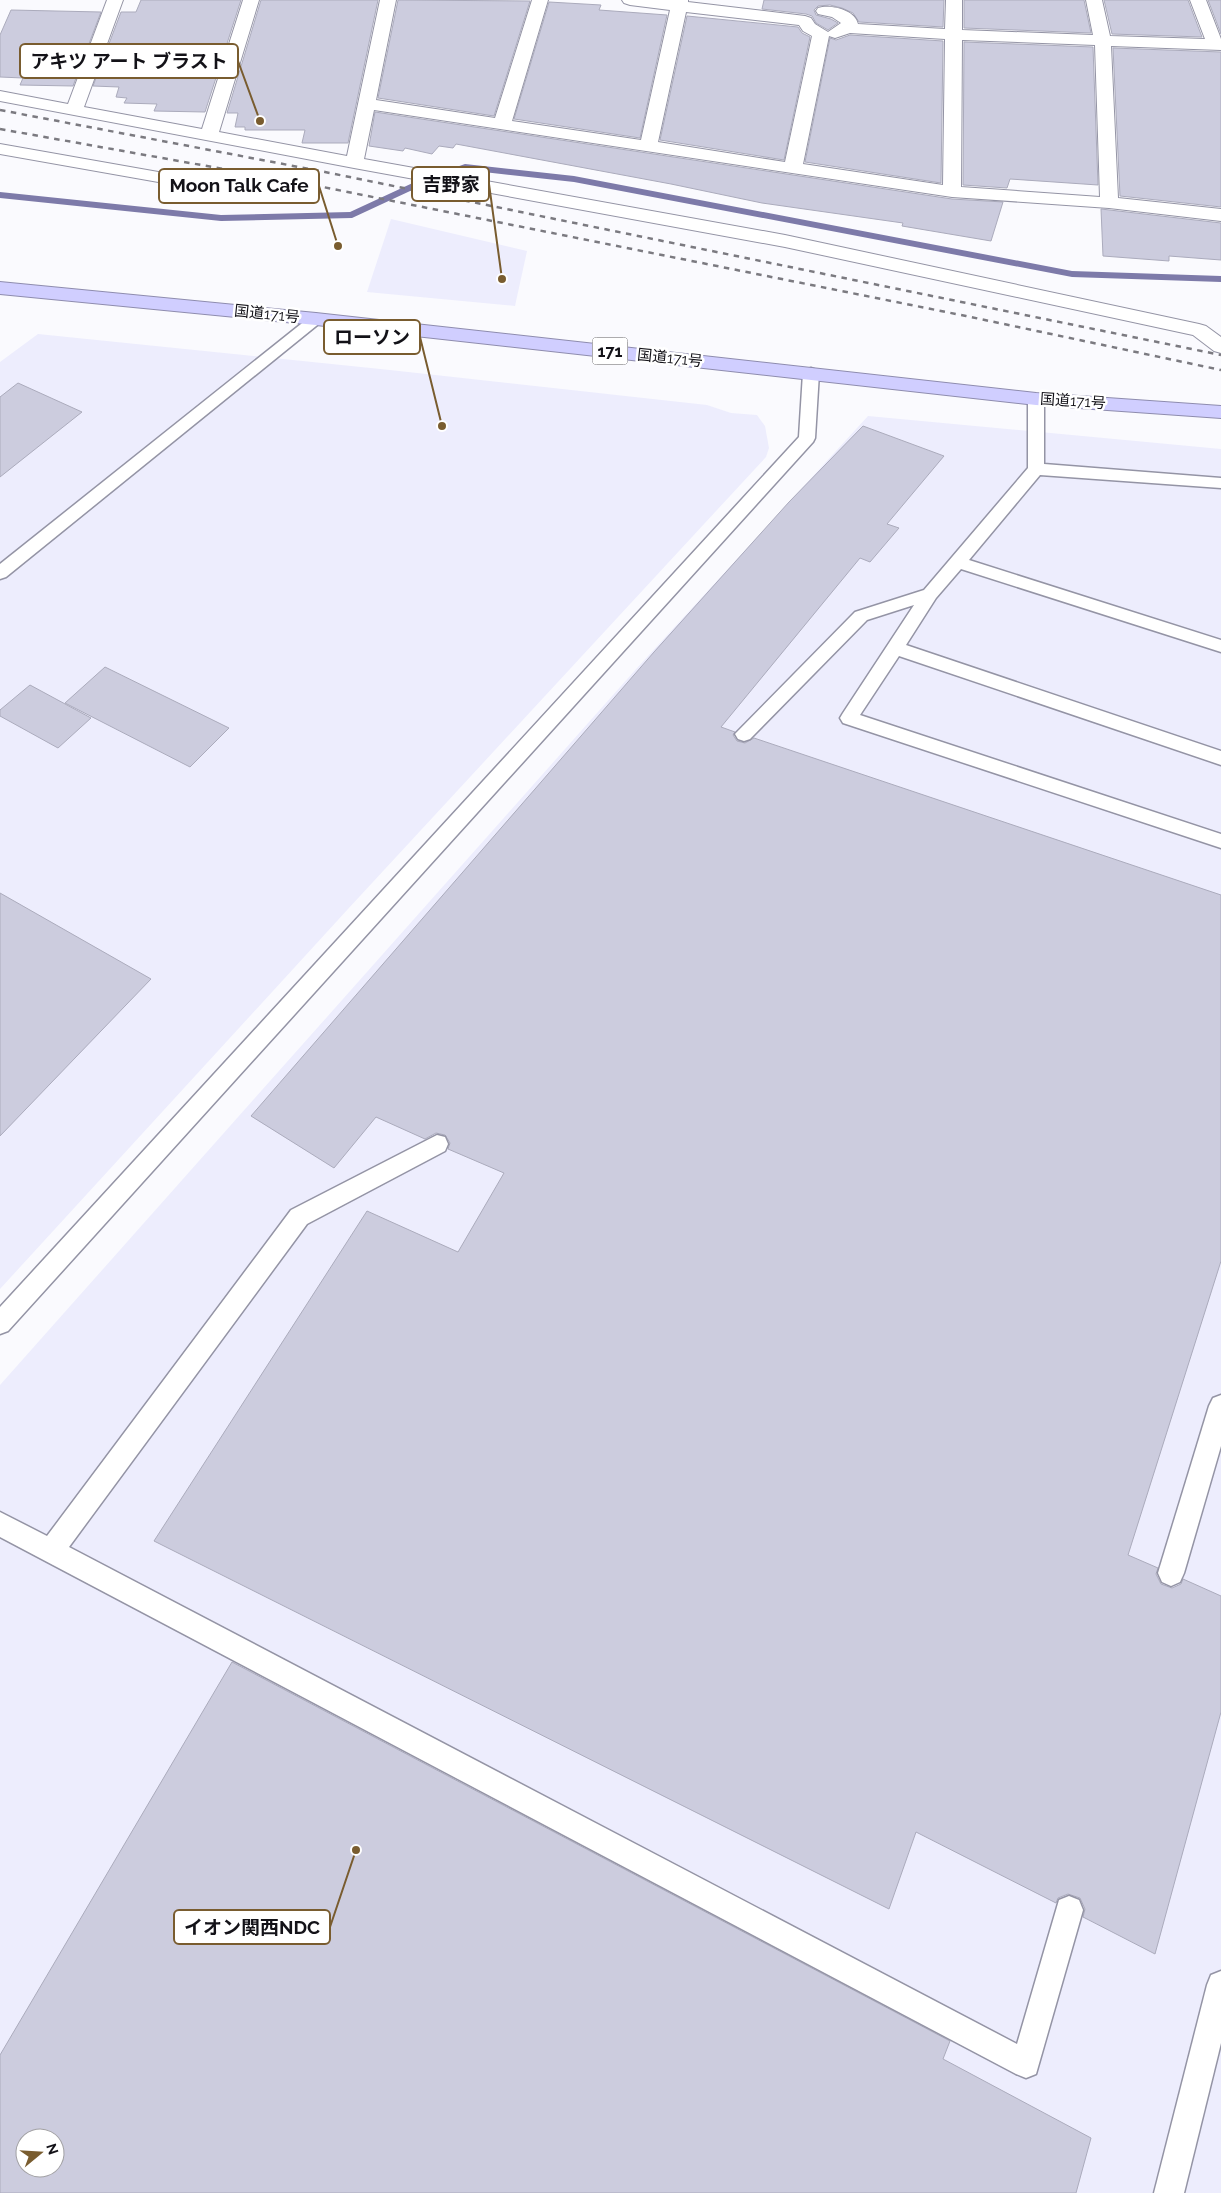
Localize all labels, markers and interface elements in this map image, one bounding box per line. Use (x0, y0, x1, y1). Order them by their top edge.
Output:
callout: アキツ アート ブラスト (20, 44, 238, 78)
text: アキツ アート ブラスト (30, 50, 228, 72)
callout: 吉野家 (412, 167, 489, 201)
callout: Moon Talk Cafe (159, 169, 319, 203)
text: 吉野家 (422, 173, 480, 195)
text: Moon Talk Cafe (169, 174, 309, 196)
street label: 国道171号 (233, 302, 301, 326)
callout: ローソン (324, 320, 420, 354)
text: ローソン (334, 326, 410, 348)
road number: 171 (592, 338, 628, 364)
street label: 国道171号 (636, 346, 704, 370)
street label: 国道171号 (1040, 390, 1106, 412)
callout: イオン関西NDC (174, 1910, 330, 1944)
text: イオン関西NDC (184, 1916, 320, 1938)
north arrow (15, 2128, 65, 2178)
text: N (43, 2141, 62, 2157)

